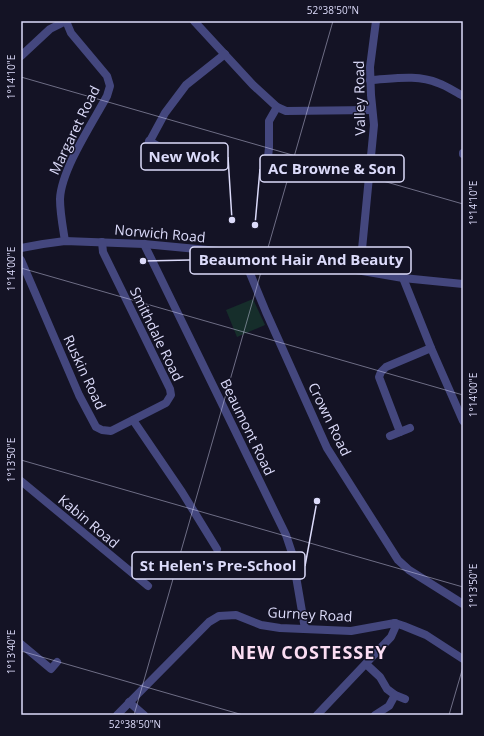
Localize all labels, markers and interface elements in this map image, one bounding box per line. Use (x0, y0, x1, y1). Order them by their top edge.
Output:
text: 52°38'50"N (307, 3, 359, 17)
text: 1°14'10"E (4, 55, 18, 99)
street label: Valley Road (349, 60, 369, 136)
street label: Margaret Road (44, 82, 104, 178)
callout: New Wok (141, 143, 228, 170)
text: New Wok (149, 146, 220, 166)
callout: AC Browne & Son (260, 155, 404, 182)
text: AC Browne & Son (268, 158, 396, 178)
text: 1°14'10"E (466, 181, 480, 225)
street label: Norwich Road (114, 220, 206, 246)
text: 1°14'00"E (4, 247, 18, 291)
callout: Beaumont Hair And Beauty (190, 247, 411, 274)
text: Beaumont Hair And Beauty (199, 249, 404, 269)
street label: Smithdale Road (126, 284, 188, 384)
street label: Ruskin Road (59, 332, 111, 412)
text: 1°14'00"E (466, 373, 480, 417)
street label: Beaumont Road (216, 376, 280, 478)
street label: Crown Road (304, 379, 356, 459)
text: 1°13'50"E (4, 438, 18, 482)
street label: Kabin Road (55, 490, 123, 552)
callout: St Helen's Pre-School (132, 552, 305, 579)
text: St Helen's Pre-School (140, 555, 296, 575)
text: 1°13'50"E (466, 564, 480, 608)
street label: Gurney Road (267, 602, 353, 626)
text: 1°13'40"E (4, 630, 18, 674)
district label: NEW COSTESSEY (230, 640, 388, 664)
text: 52°38'50"N (109, 717, 161, 731)

